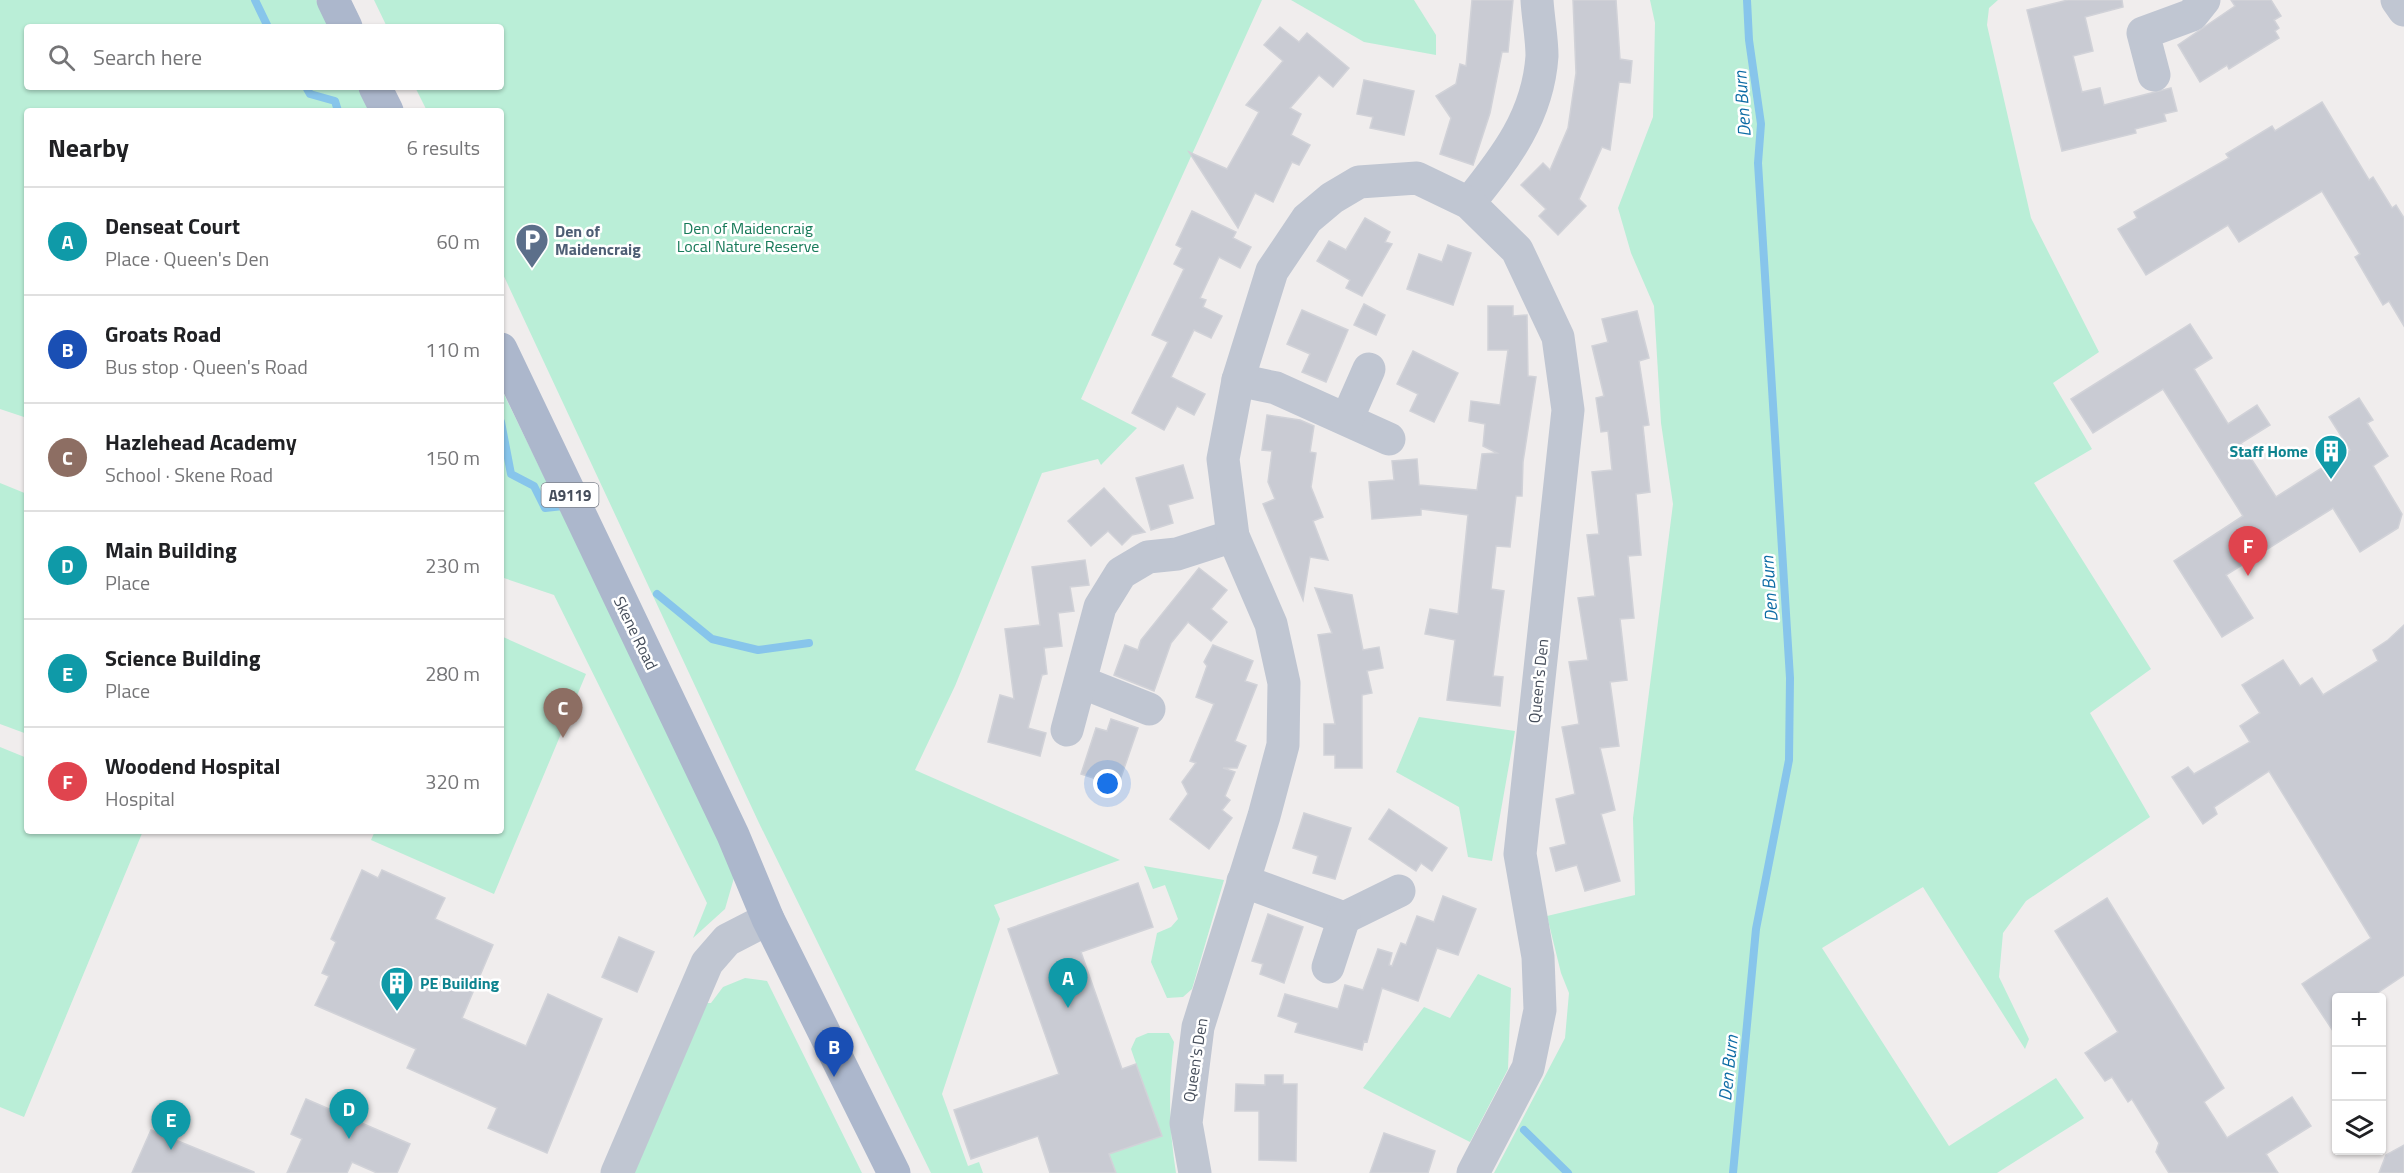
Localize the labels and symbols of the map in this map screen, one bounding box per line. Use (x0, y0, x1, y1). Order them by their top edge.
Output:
water label: Den Burn (1726, 69, 1758, 138)
park label: Den of Maidencraig Local Nature Reserve (677, 216, 819, 258)
place label: Den of Maidencraig (555, 219, 641, 261)
parking icon: Den of Maidencraig (514, 222, 550, 269)
building icon: Staff Home (2313, 433, 2349, 480)
place label: Staff Home (2230, 439, 2308, 463)
road number: A9119 (542, 483, 598, 507)
pin: F (2228, 526, 2268, 576)
water label: Den Burn (1753, 554, 1785, 623)
street label: Skene Road (608, 592, 664, 674)
street label: Queen's Den (1522, 638, 1554, 724)
pin: C (544, 688, 582, 738)
your location (1093, 769, 1122, 798)
pin: A (1048, 958, 1088, 1008)
building icon: PE Building (379, 965, 415, 1012)
place label: PE Building (420, 971, 500, 995)
street label: Queen's Den (1177, 1016, 1213, 1104)
pin: B (814, 1028, 854, 1077)
water label: Den Burn (1711, 1033, 1745, 1102)
pin: D (330, 1090, 368, 1139)
pin: E (152, 1100, 190, 1150)

